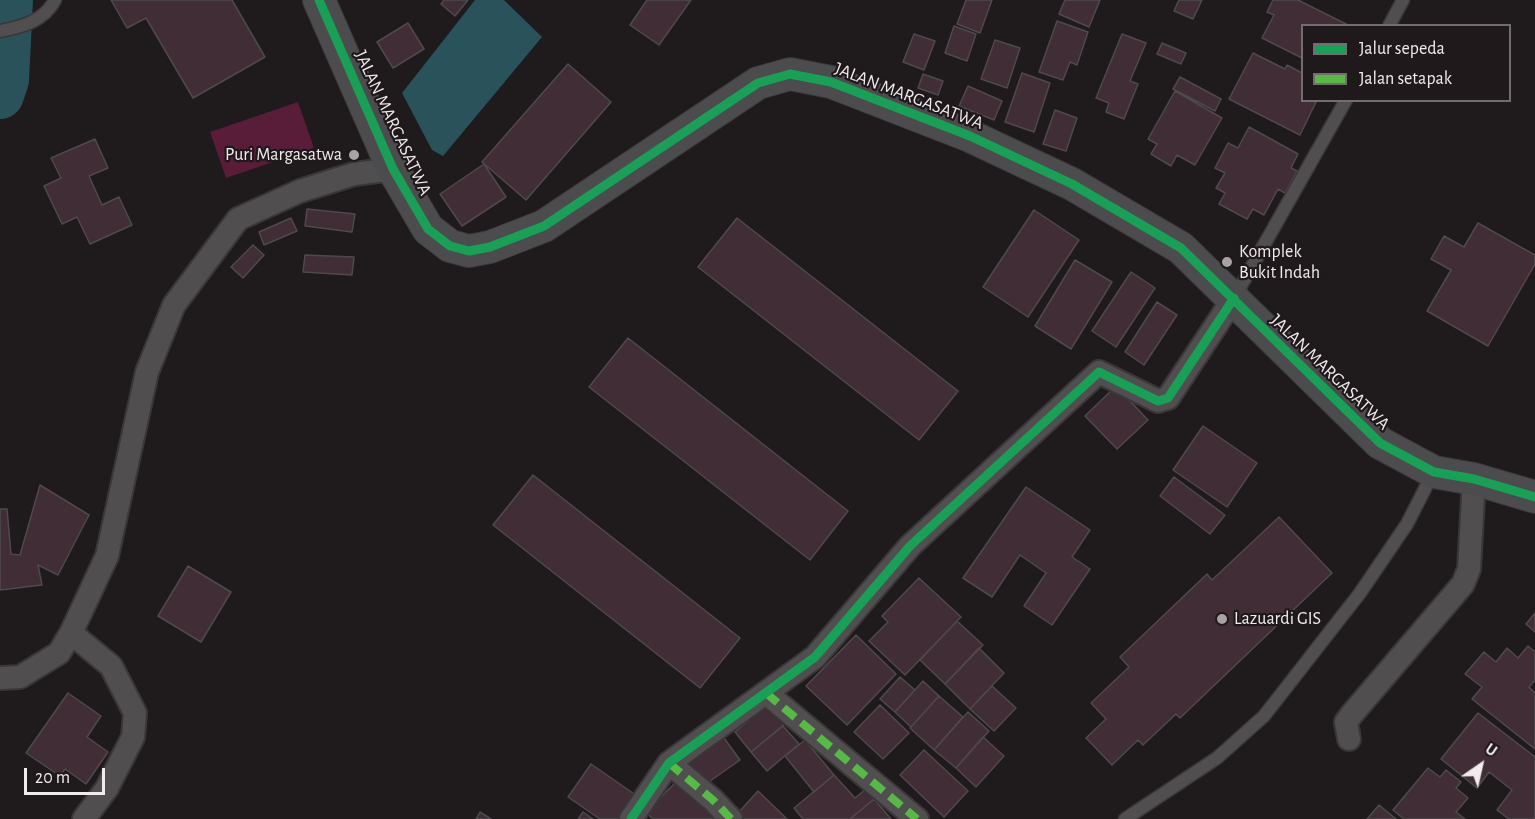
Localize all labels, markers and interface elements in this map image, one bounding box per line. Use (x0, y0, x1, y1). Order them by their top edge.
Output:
legend (1301, 24, 1511, 102)
text: Jalur sepeda (1359, 40, 1445, 58)
street label: JALAN MARGASATWA (350, 47, 436, 199)
street label: JALAN MARGASATWA (832, 58, 986, 134)
text: Jalan setapak (1359, 70, 1452, 88)
place label: Puri Margasatwa (225, 144, 342, 166)
marker: Puri Margasatwa (347, 148, 361, 162)
place label: Komplek Bukit Indah (1239, 241, 1320, 284)
marker: Komplek Bukit Indah (1220, 255, 1234, 269)
street label: JALAN MARGASATWA (1266, 309, 1394, 435)
place label: Lazuardi GIS (1234, 608, 1321, 630)
marker: Lazuardi GIS (1215, 612, 1229, 626)
north arrow (1451, 735, 1511, 795)
text: U (1482, 741, 1500, 760)
scale bar (27, 756, 108, 794)
text: 20 m (35, 769, 70, 787)

